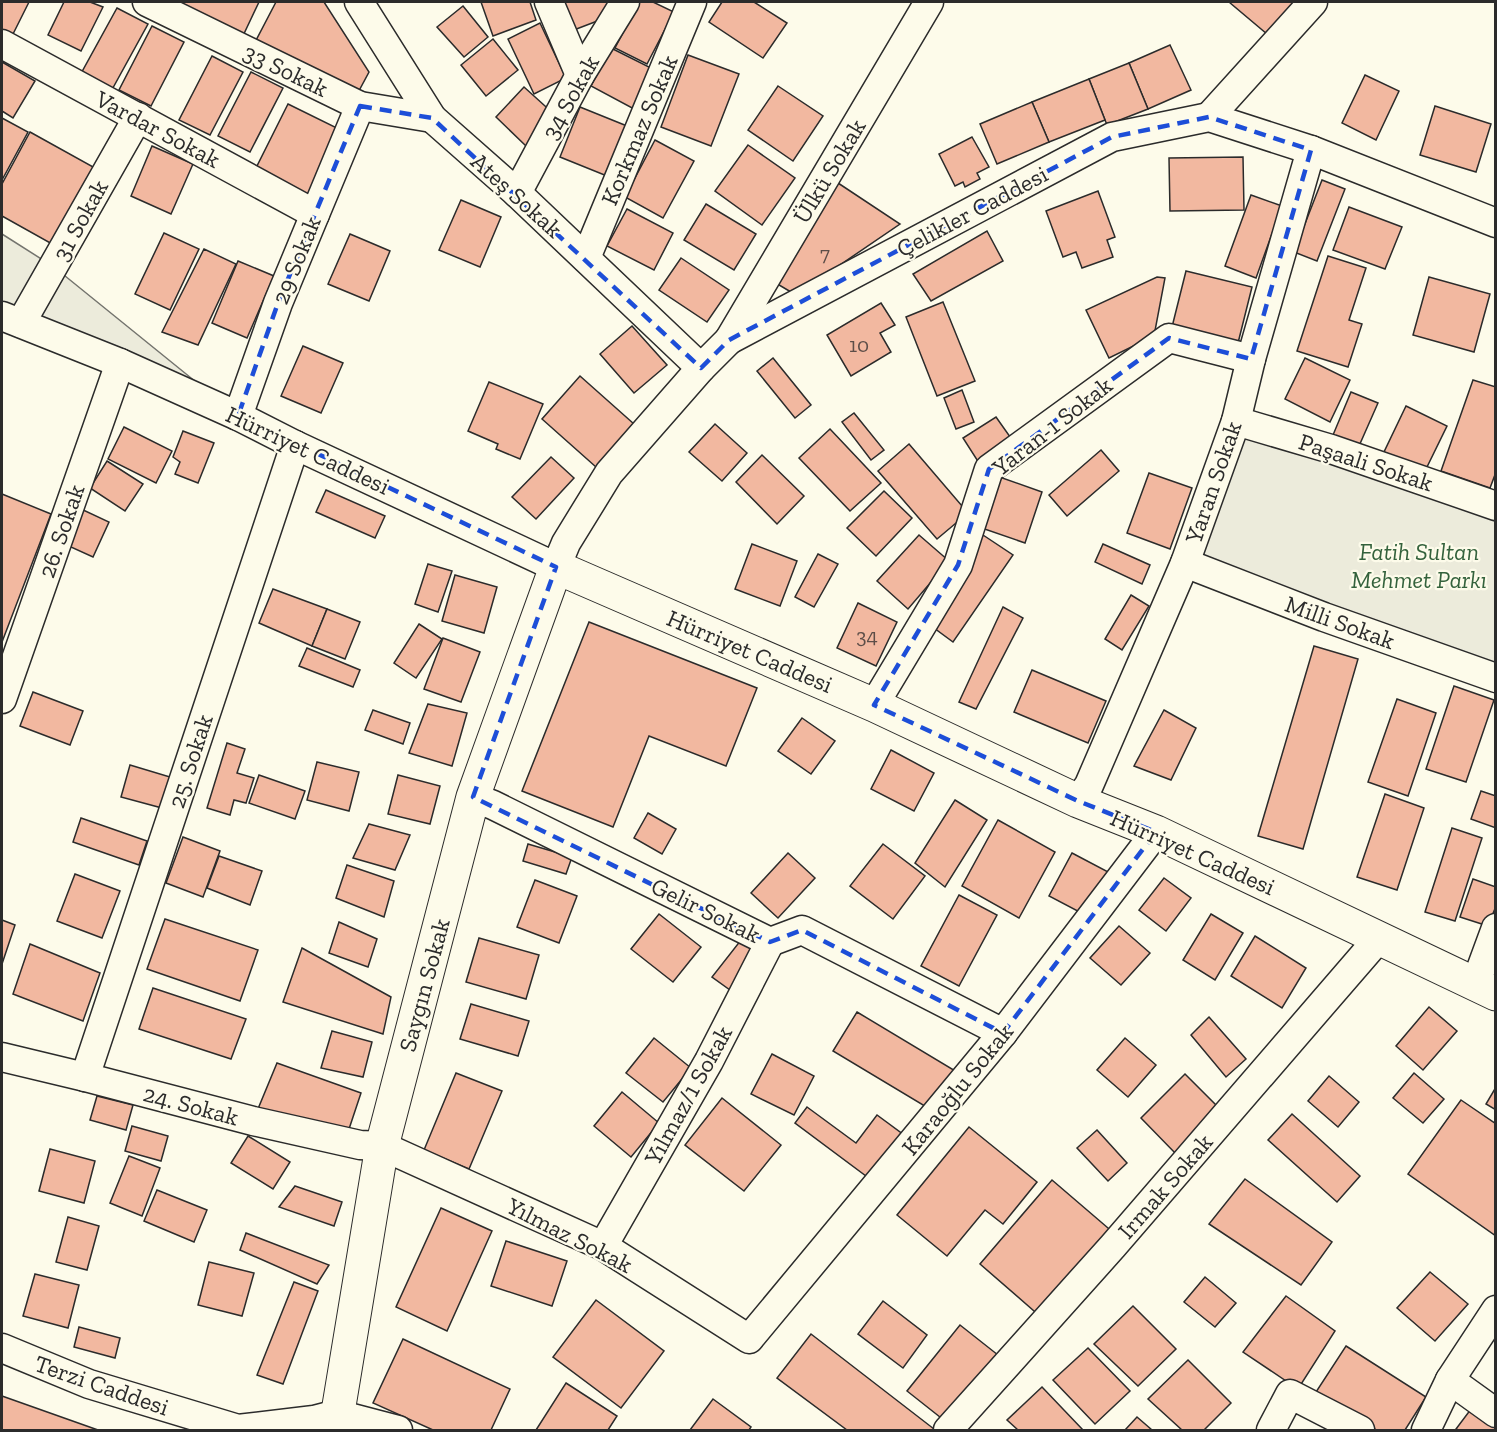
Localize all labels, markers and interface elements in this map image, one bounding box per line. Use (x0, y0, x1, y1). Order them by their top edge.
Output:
street label: 33 Sokak (239, 37, 334, 103)
street label: 34 Sokak (535, 49, 605, 144)
street label: Korkmaz Sokak (594, 50, 684, 209)
street label: Vardar Sokak (90, 84, 226, 174)
street label: Ülkü Sokak (787, 113, 872, 228)
street label: Ateş Sokak (465, 146, 569, 244)
street label: Çelikler Caddesi (891, 159, 1053, 263)
street label: 31 Sokak (46, 174, 114, 266)
street label: 29 Sokak (265, 211, 327, 308)
house number: 7 (820, 241, 830, 266)
house number: 10 (849, 332, 869, 357)
street label: Yaran-1 Sokak (986, 370, 1118, 482)
street label: Hürriyet Caddesi (222, 399, 395, 501)
street label: Yaran Sokak (1178, 417, 1248, 548)
street label: Paşaali Sokak (1295, 427, 1437, 497)
street label: 26. Sokak (32, 480, 91, 582)
park label: Fatih Sultan Mehmet Parkı (1351, 537, 1487, 594)
street label: Milli Sokak (1281, 589, 1399, 655)
street label: Hürriyet Caddesi (663, 603, 837, 699)
house number: 34 (856, 623, 878, 648)
street label: 25. Sokak (161, 710, 219, 812)
street label: Hürriyet Caddesi (1106, 803, 1280, 901)
street label: Gelir Sokak (647, 871, 766, 949)
street label: Saygın Sokak (392, 915, 456, 1055)
street label: Karaoğlu Sokak (895, 1017, 1019, 1161)
street label: Yılmaz/1 Sokak (637, 1020, 738, 1170)
street label: 24. Sokak (140, 1078, 242, 1132)
street label: Irmak Sokak (1112, 1127, 1219, 1244)
street label: Yılmaz Sokak (501, 1190, 638, 1279)
street label: Terzi Caddesi (31, 1349, 173, 1422)

